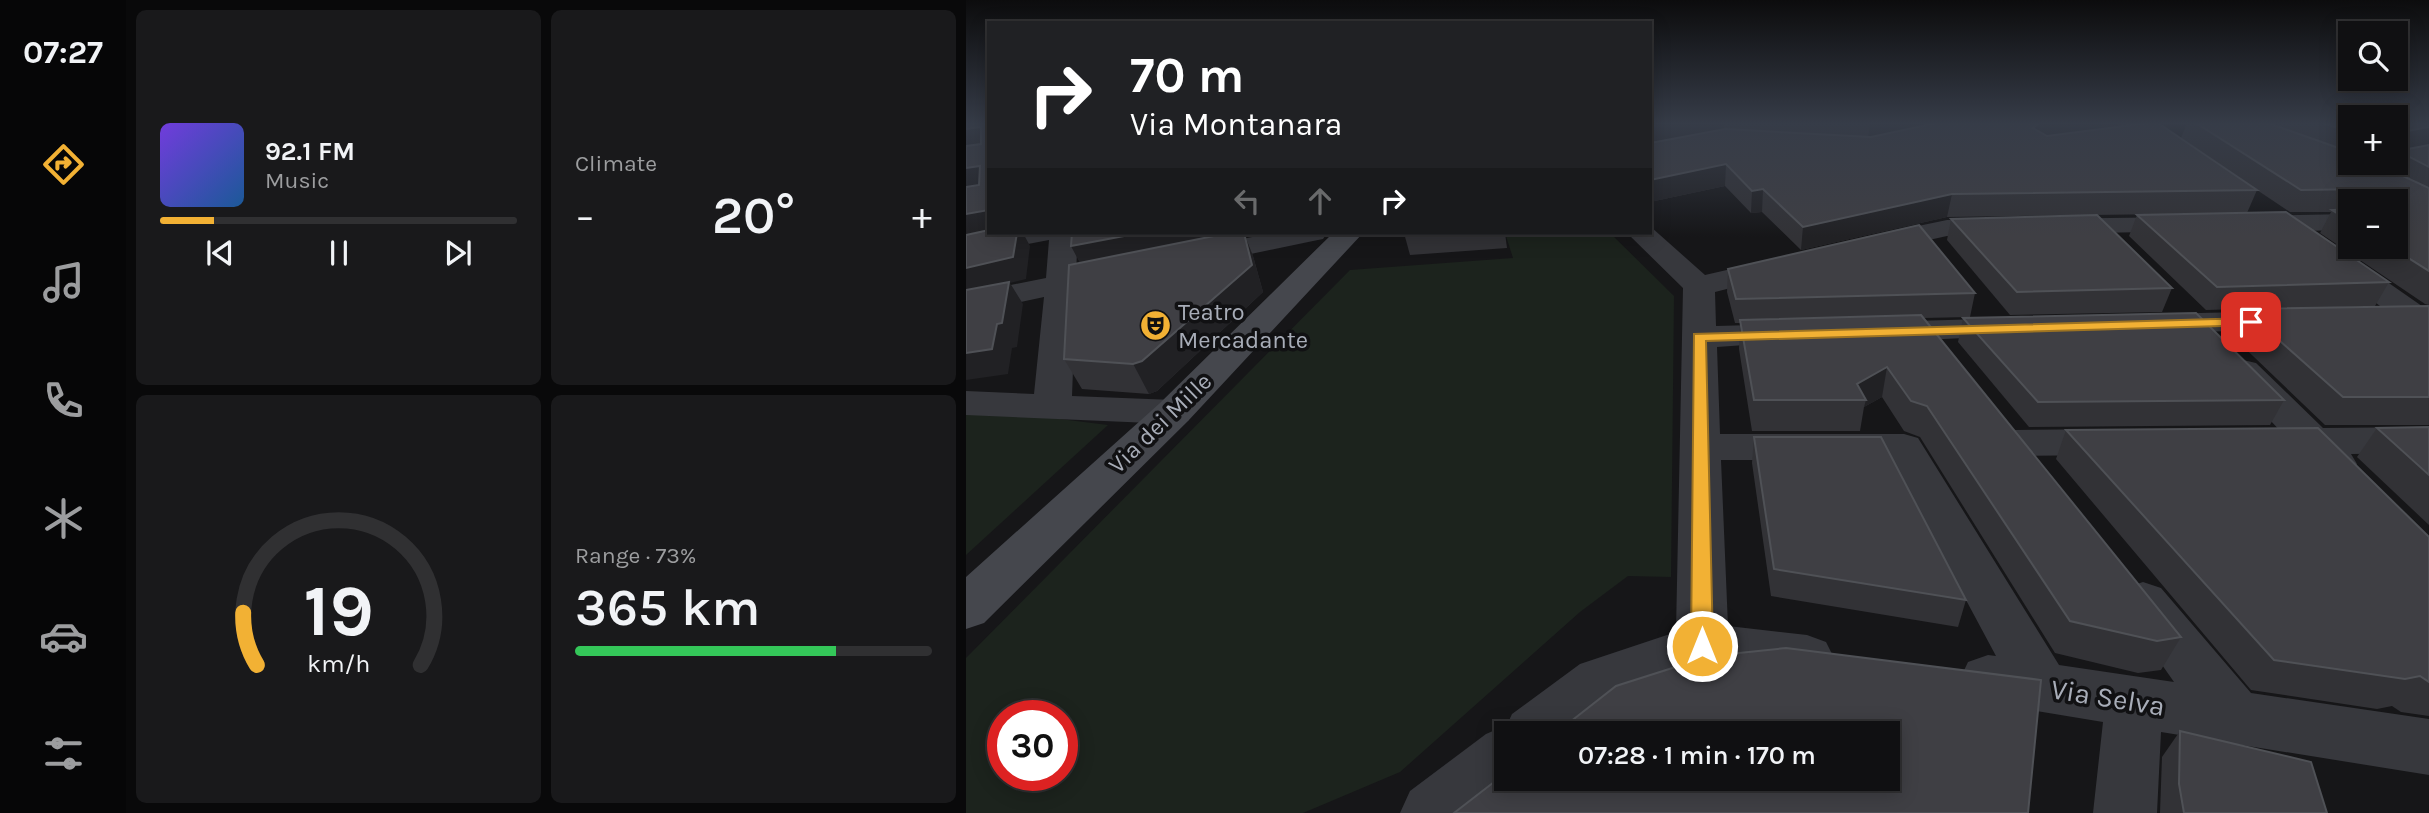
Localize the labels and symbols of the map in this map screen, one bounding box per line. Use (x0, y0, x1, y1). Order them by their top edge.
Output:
pin (2221, 292, 2281, 352)
place label: Teatro Mercadante (1178, 298, 1308, 354)
theatre icon: Teatro Mercadante (1138, 309, 1172, 343)
street label: Via dei Mille (1103, 367, 1217, 479)
position arrow (1665, 609, 1739, 683)
street label: Via Selva (2049, 672, 2167, 723)
speed limit sign: 30 (987, 700, 1078, 791)

